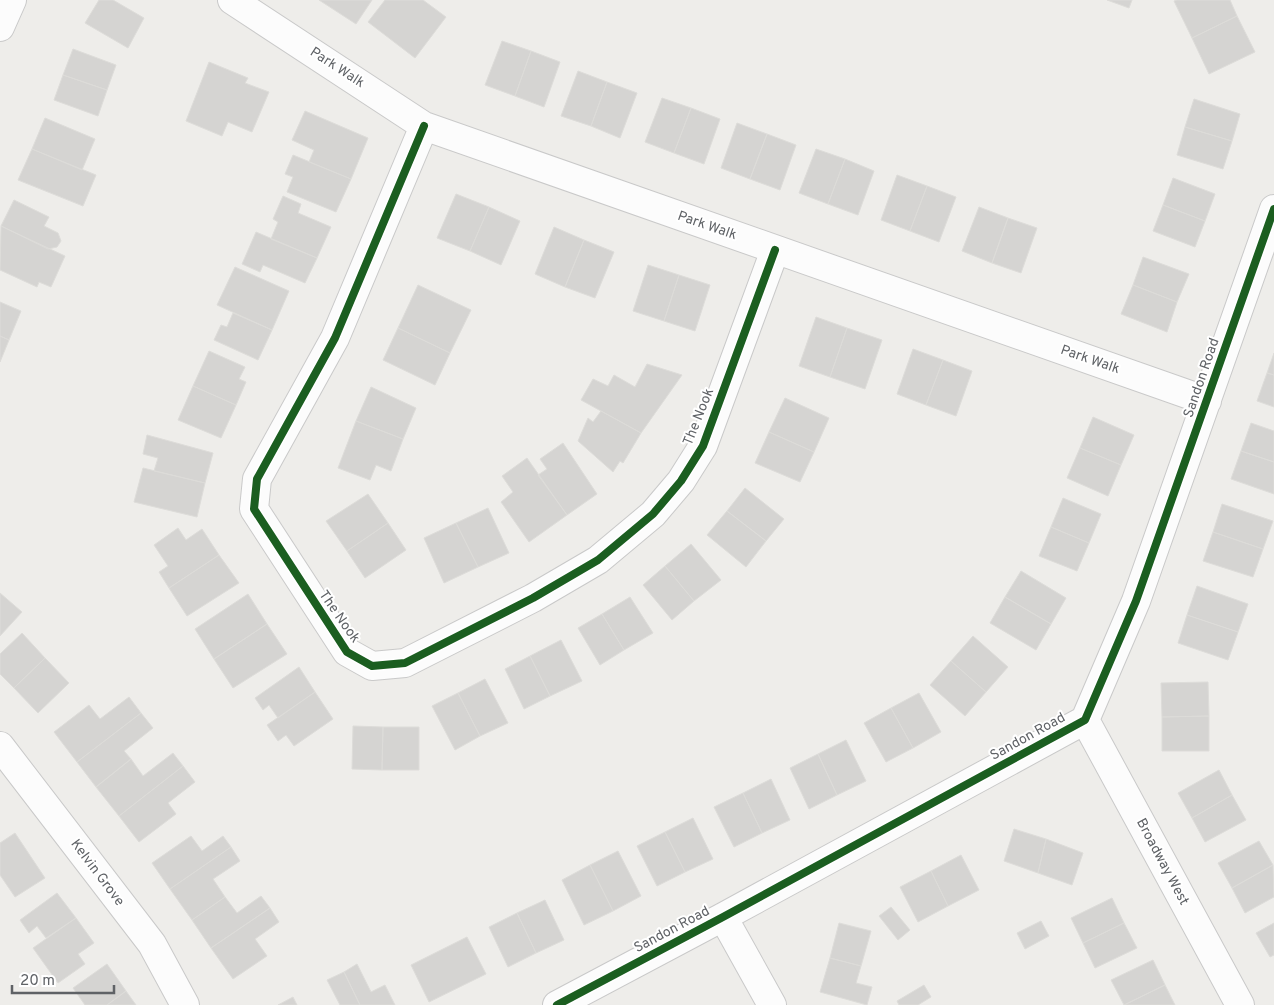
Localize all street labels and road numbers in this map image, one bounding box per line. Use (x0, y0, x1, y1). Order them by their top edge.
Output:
street label: Park Walk (306, 44, 368, 92)
street label: Park Walk (675, 208, 739, 244)
street label: Sandon Road (1180, 336, 1224, 420)
street label: Park Walk (1058, 342, 1122, 378)
street label: The Nook (680, 386, 718, 448)
street label: The Nook (315, 587, 363, 647)
street label: Sandon Road (987, 709, 1069, 765)
street label: Broadway West (1132, 816, 1192, 908)
street label: Kelvin Grove (66, 836, 128, 910)
street label: Sandon Road (631, 903, 713, 957)

